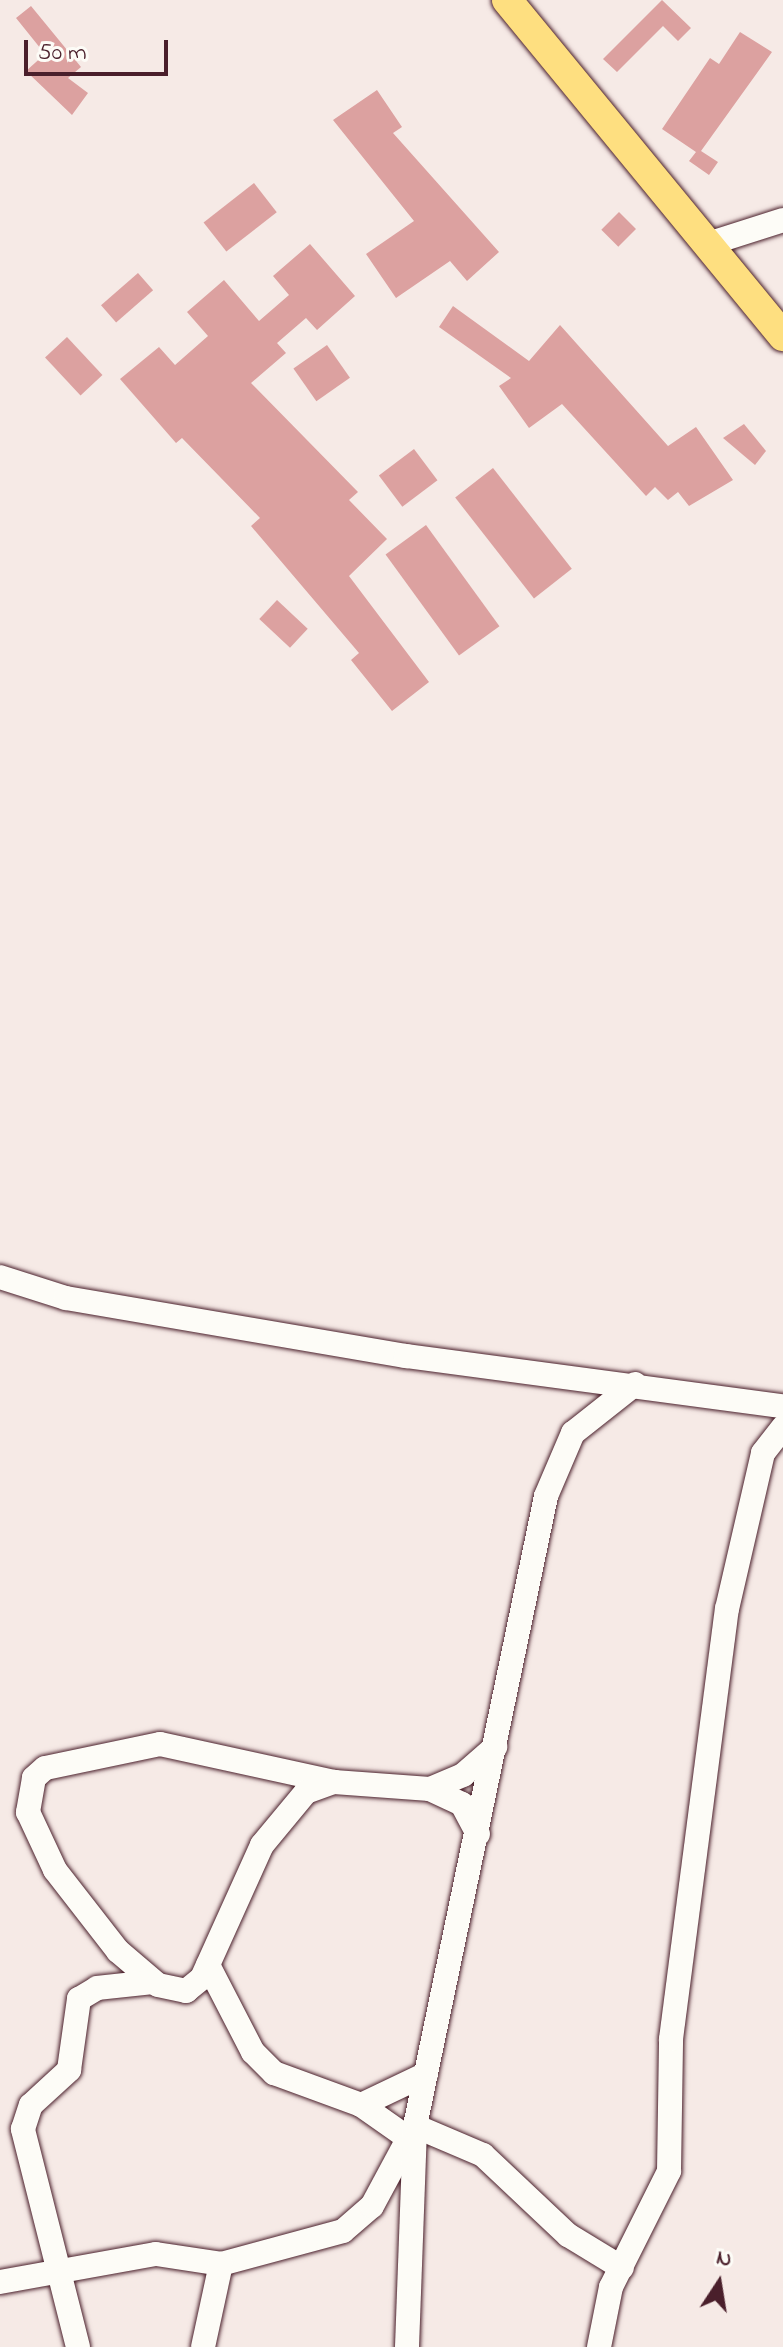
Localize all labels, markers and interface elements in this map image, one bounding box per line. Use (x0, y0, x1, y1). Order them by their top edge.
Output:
scale bar (28, 24, 172, 74)
text: 50 m (38, 36, 87, 71)
text: N (713, 2242, 735, 2277)
north arrow (679, 2243, 759, 2323)

